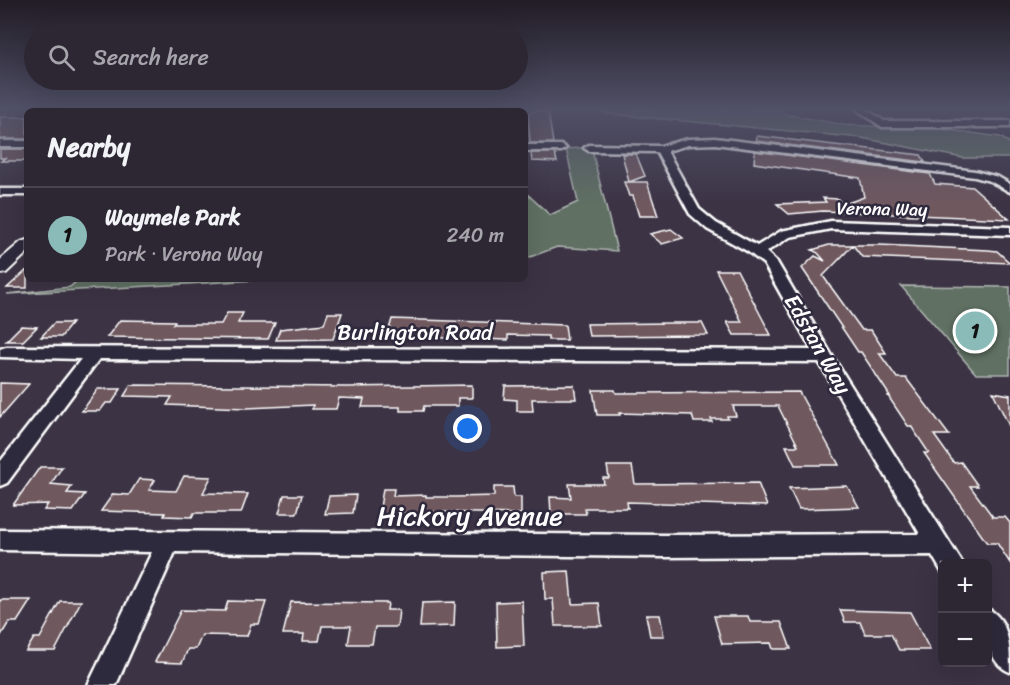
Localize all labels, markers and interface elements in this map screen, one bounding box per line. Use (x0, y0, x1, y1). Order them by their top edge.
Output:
search box (24, 24, 528, 90)
text: Search here (93, 38, 209, 77)
icon: search (45, 41, 78, 74)
text: Nearby (48, 124, 130, 170)
street label: Verona Way (836, 192, 928, 226)
text: Waymele Park (105, 198, 240, 237)
text: 1 (63, 218, 72, 253)
text: 240 m (447, 218, 504, 253)
text: Park · Verona Way (105, 237, 262, 272)
street label: Edstan Way (773, 286, 863, 402)
pin: 1 (956, 308, 994, 354)
street label: Burlington Road (337, 313, 494, 352)
your location (453, 414, 482, 443)
street label: Hickory Avenue (377, 492, 563, 540)
map controls (938, 559, 992, 667)
button: + (938, 559, 992, 613)
button: − (938, 613, 992, 667)

